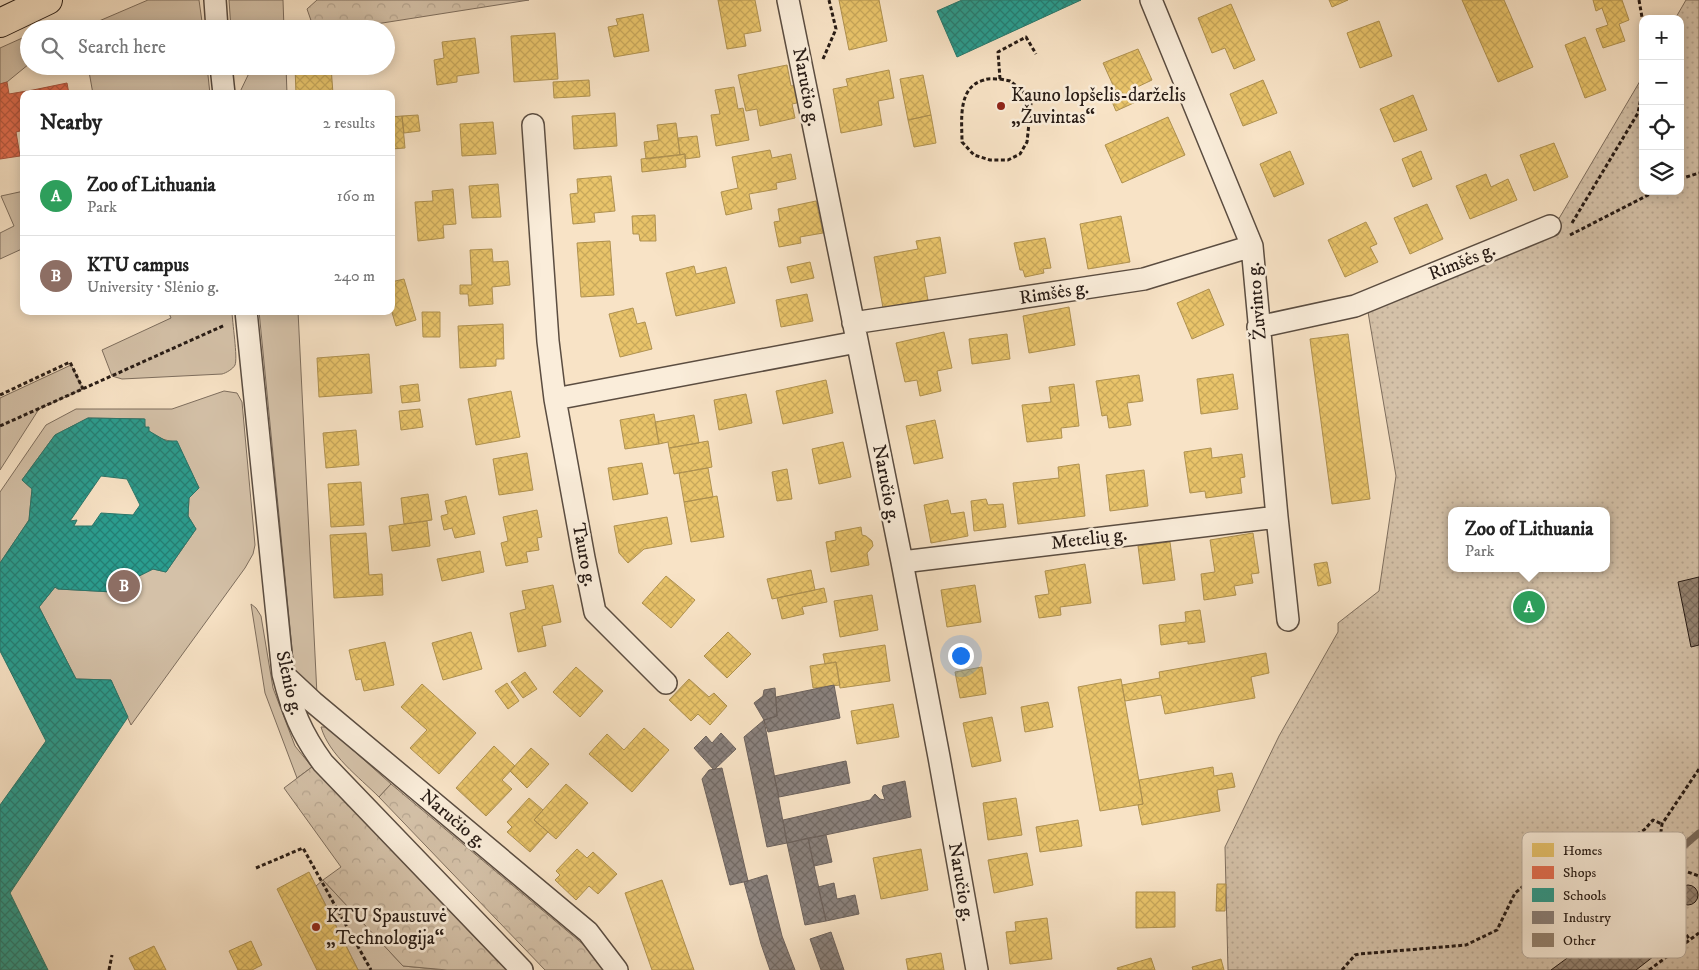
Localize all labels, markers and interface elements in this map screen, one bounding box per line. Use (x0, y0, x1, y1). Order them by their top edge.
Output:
map controls (1639, 15, 1684, 195)
button: + (1639, 15, 1684, 60)
search box (20, 20, 395, 75)
icon: search (38, 34, 66, 62)
text: Search here (78, 36, 166, 59)
street label: Naručio g. (787, 46, 825, 128)
button: − (1639, 60, 1684, 105)
place label: Kauno lopšelis-darželis „Žuvintas“ (1011, 84, 1186, 129)
marker: Kauno lopšelis-darželis „Žuvintas“ (995, 100, 1007, 112)
button: locate (1639, 105, 1684, 150)
text: Nearby (40, 110, 102, 136)
text: 2 results (323, 113, 375, 133)
button: layers (1639, 150, 1684, 195)
text: Zoo of Lithuania (87, 174, 216, 197)
text: A (51, 186, 61, 206)
text: 160 m (337, 186, 375, 206)
text: Park (87, 197, 117, 217)
street label: Rimšės g. (1425, 238, 1499, 286)
text: KTU campus (87, 254, 189, 277)
street label: Žuvinto g. (1240, 261, 1272, 341)
text: B (51, 266, 61, 286)
text: 240 m (334, 266, 375, 286)
street label: Rimšės g. (1018, 276, 1090, 310)
text: University · Slėnio g. (87, 277, 219, 297)
street label: Naručio g. (867, 443, 905, 525)
popup (1448, 507, 1610, 572)
text: Zoo of Lithuania (1465, 518, 1593, 541)
street label: Tauro g. (567, 521, 601, 589)
street label: Metelių g. (1050, 523, 1128, 555)
text: Park (1465, 541, 1495, 561)
pin: B (108, 567, 140, 605)
pin: A (1513, 588, 1545, 626)
your location (948, 643, 974, 669)
street label: Slėnio g. (270, 649, 308, 717)
street label: Naručio g. (415, 785, 491, 853)
legend (1522, 832, 1686, 958)
street label: Naručio g. (943, 841, 979, 923)
text: Homes (1563, 842, 1603, 860)
text: Shops (1563, 864, 1596, 882)
text: Schools (1563, 887, 1606, 905)
place label: KTU Spaustuvė „Technologija“ (326, 905, 447, 950)
text: Industry (1563, 909, 1611, 927)
marker: KTU Spaustuvė „Technologija“ (310, 921, 322, 933)
text: Other (1563, 932, 1596, 950)

